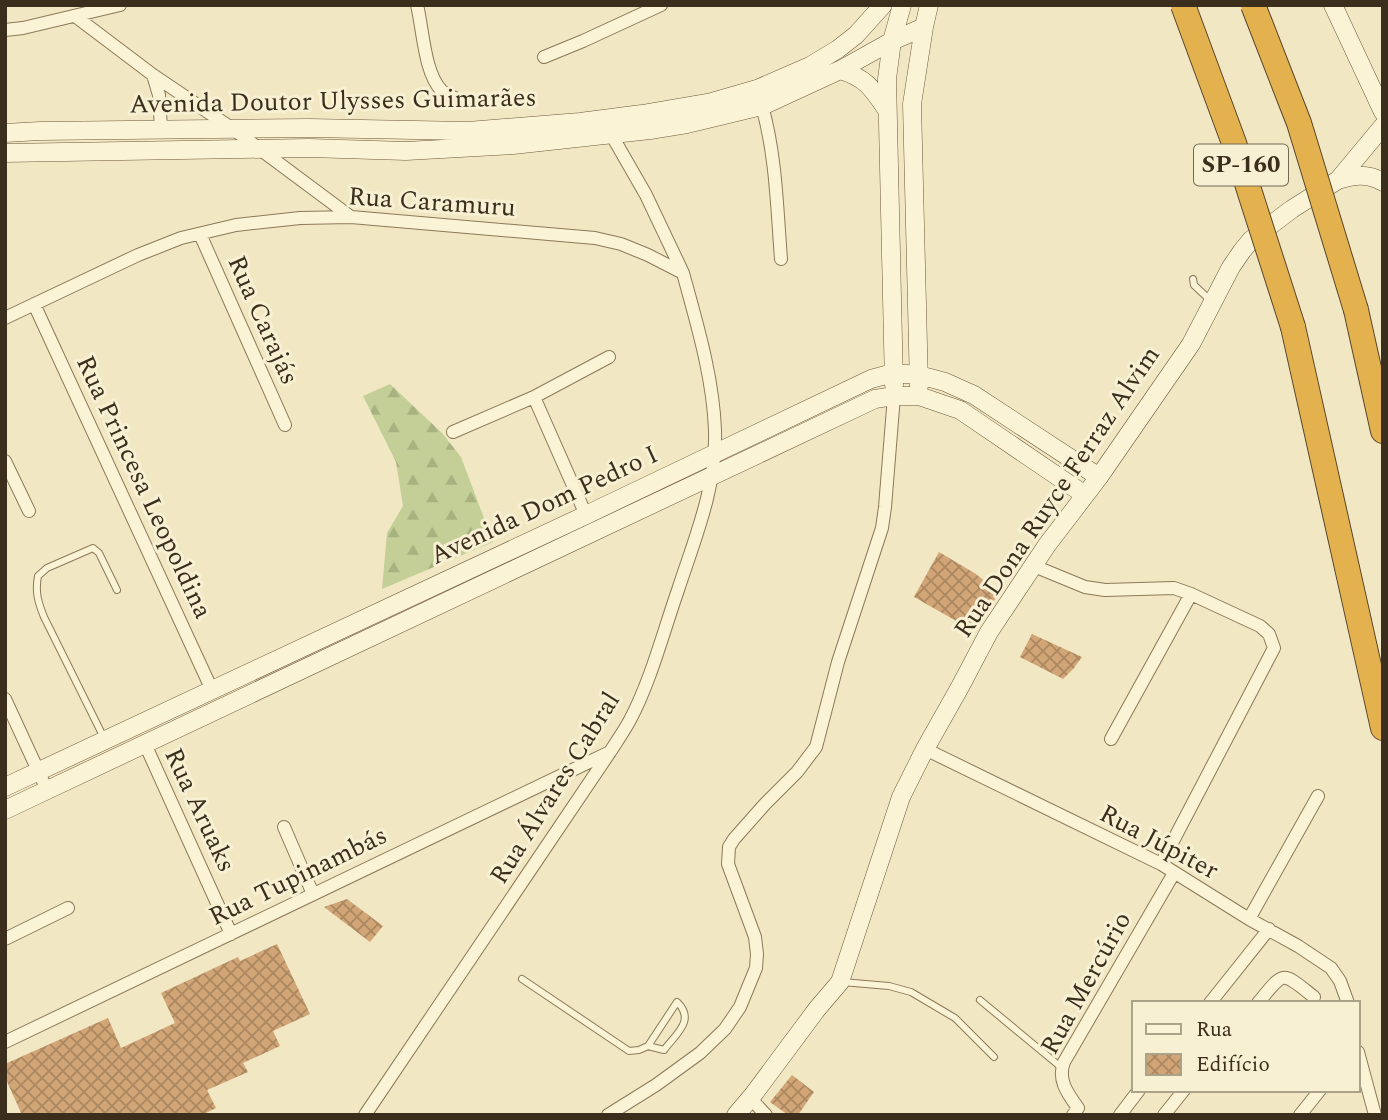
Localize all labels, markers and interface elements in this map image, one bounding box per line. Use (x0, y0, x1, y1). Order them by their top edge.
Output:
street label: Avenida Doutor Ulysses Guimarães (129, 77, 537, 125)
road number: SP-160 (1194, 145, 1288, 186)
street label: Rua Caramuru (347, 176, 517, 228)
street label: Rua Carajás (217, 249, 309, 391)
street label: Rua Dona Ruyce Ferraz Alvim (944, 338, 1170, 646)
street label: Rua Princesa Leopoldina (65, 349, 223, 625)
street label: Avenida Dom Pedro I (423, 435, 665, 575)
street label: Rua Álvares Cabral (480, 684, 630, 892)
street label: Rua Aruaks (154, 741, 246, 879)
street label: Rua Júpiter (1092, 794, 1226, 890)
street label: Rua Tupinambás (202, 815, 394, 937)
street label: Rua Mercúrio (1030, 904, 1142, 1062)
legend (1132, 1001, 1360, 1092)
text: Rua (1196, 1014, 1233, 1046)
text: Edifício (1196, 1049, 1270, 1081)

